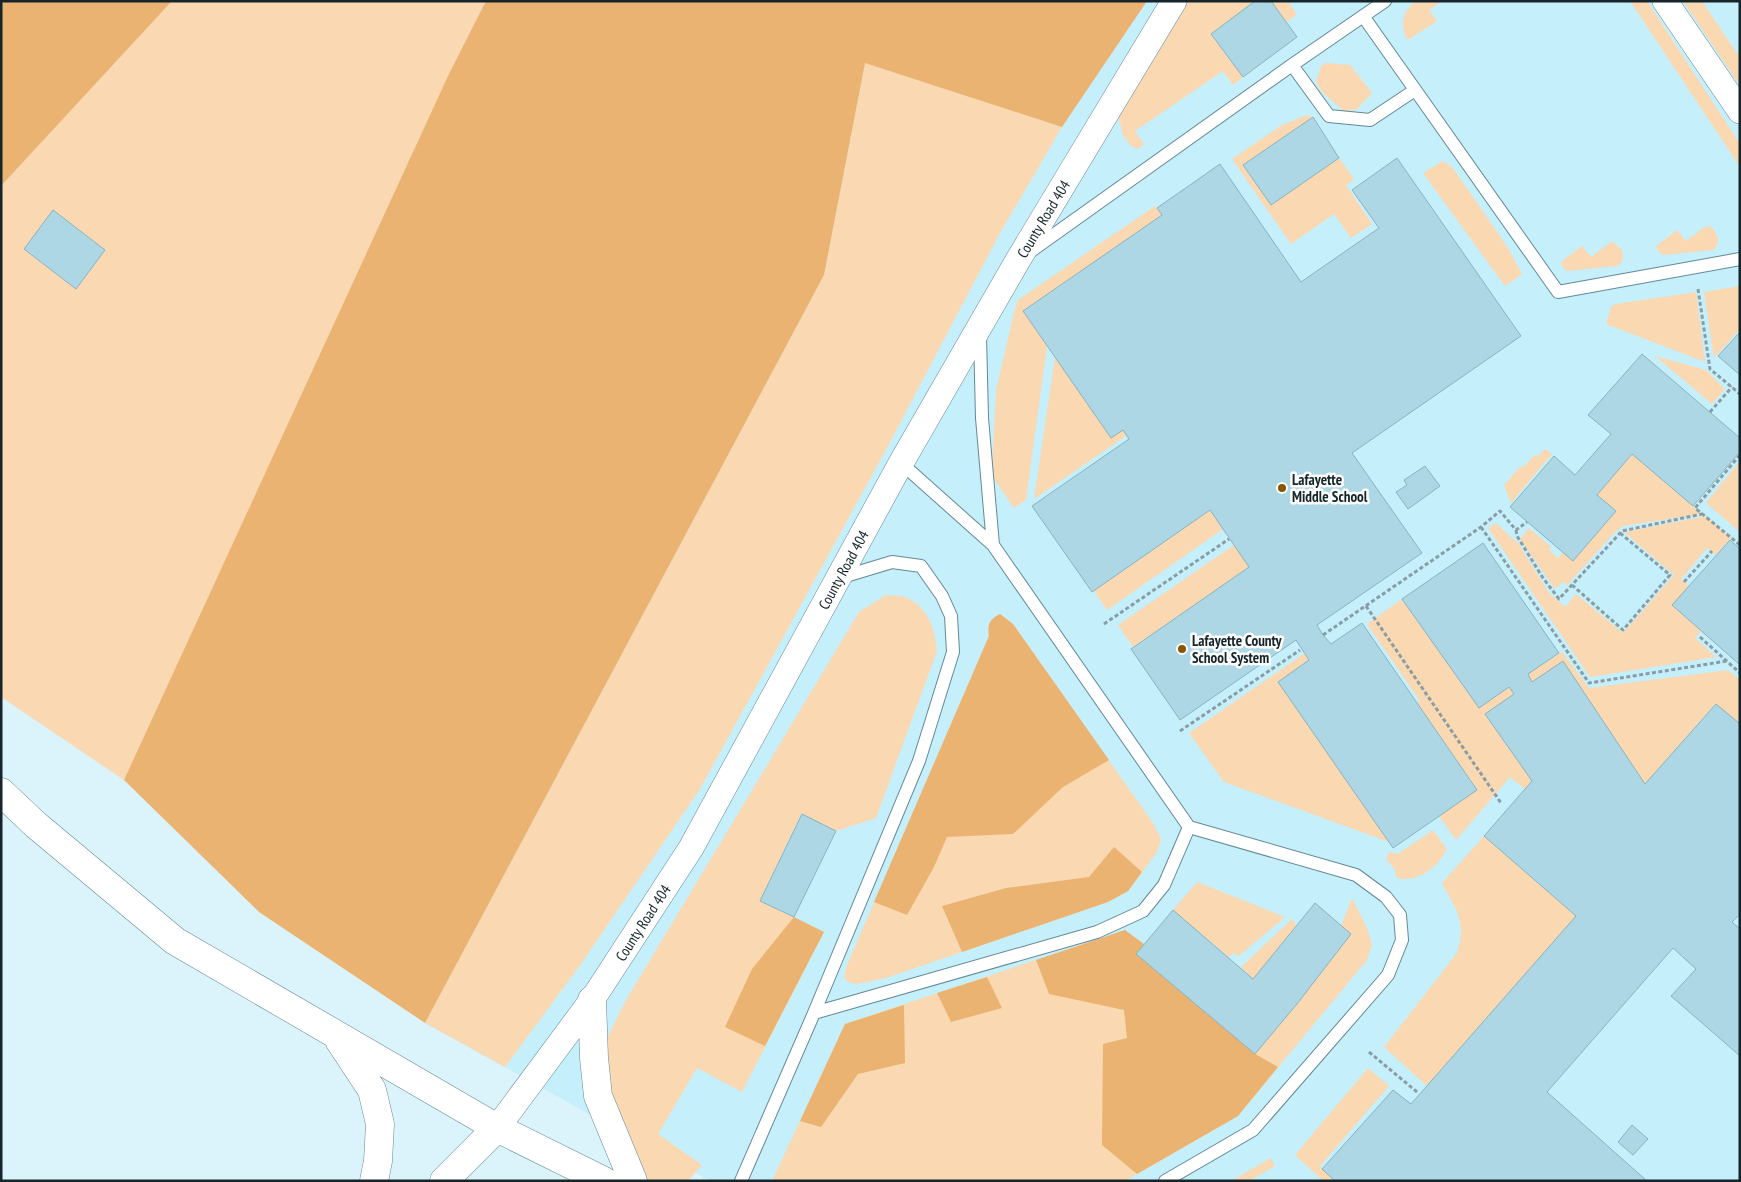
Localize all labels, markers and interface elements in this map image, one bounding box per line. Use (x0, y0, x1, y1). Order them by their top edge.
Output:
street label: County Road 404 (1012, 176, 1074, 261)
place label: Lafayette Middle School (1292, 470, 1368, 506)
marker: Lafayette Middle School (1276, 482, 1288, 494)
street label: County Road 404 (814, 526, 872, 613)
place label: Lafayette County School System (1192, 631, 1283, 667)
marker: Lafayette County School System (1176, 643, 1188, 655)
street label: County Road 404 (611, 880, 675, 964)

